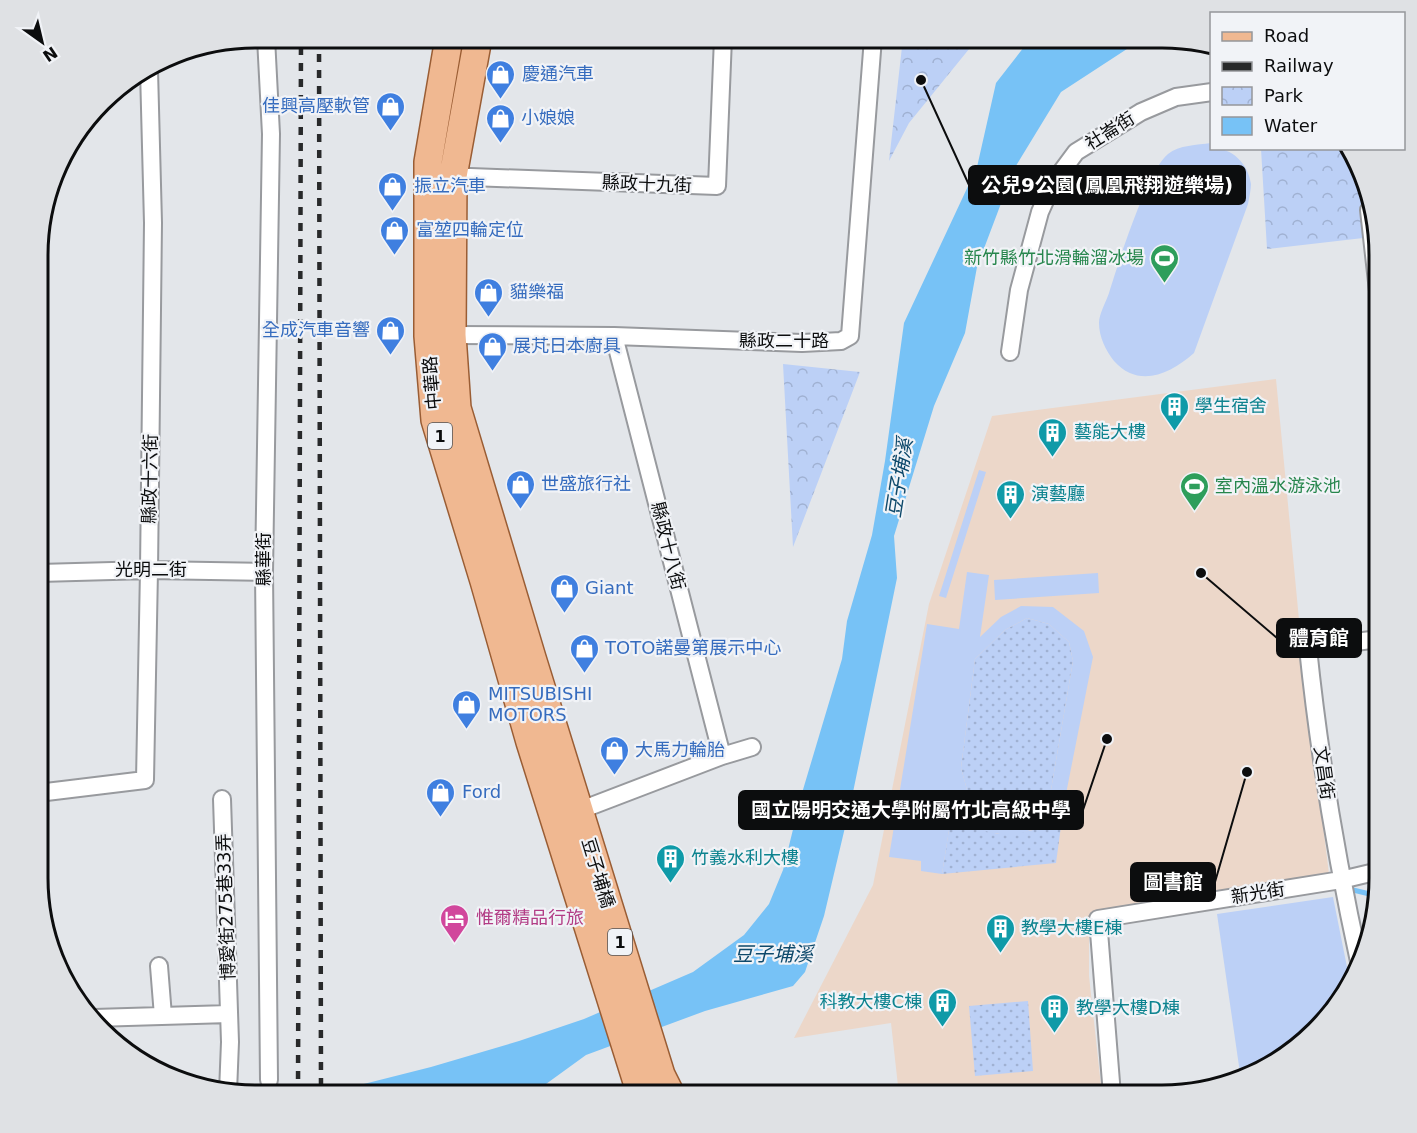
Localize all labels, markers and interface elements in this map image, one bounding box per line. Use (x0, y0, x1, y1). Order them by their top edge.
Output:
north arrow (12, 12, 72, 72)
legend (1210, 12, 1405, 150)
text: Road (1264, 25, 1309, 46)
text: N (39, 42, 61, 66)
text: Railway (1264, 55, 1334, 76)
shop icon: 慶通汽車 (485, 58, 517, 100)
place label: 慶通汽車 (522, 63, 594, 84)
text: Park (1264, 85, 1303, 106)
shop icon: 佳興高壓軟管 (375, 90, 407, 132)
place label: 佳興高壓軟管 (262, 95, 370, 116)
shop icon: 小娘娘 (484, 102, 516, 144)
place label: 小娘娘 (521, 107, 575, 128)
street label: 社崙街 (1081, 107, 1138, 154)
text: Water (1264, 115, 1318, 136)
callout: 公兒9公園(鳳凰飛翔遊樂場) (969, 166, 1245, 204)
shop icon: 振立汽車 (377, 170, 409, 212)
street label: 縣政十九街 (602, 171, 692, 196)
text: 公兒9公園(鳳凰飛翔遊樂場) (981, 173, 1233, 197)
place label: 振立汽車 (414, 175, 486, 196)
shop icon: 富堃四輪定位 (379, 214, 411, 256)
place label: 富堃四輪定位 (416, 219, 524, 240)
sports icon: 新竹縣竹北滑輪溜冰場 (1149, 242, 1181, 284)
place label: 新竹縣竹北滑輪溜冰場 (964, 247, 1144, 268)
shop icon: 貓樂福 (473, 276, 505, 318)
place label: 貓樂福 (510, 281, 564, 302)
shop icon: 全成汽車音響 (375, 314, 407, 356)
place label: 全成汽車音響 (262, 319, 370, 340)
shop icon: 展芃日本廚具 (476, 330, 508, 372)
street label: 縣政二十路 (739, 330, 829, 351)
place label: 展芃日本廚具 (513, 335, 621, 356)
street label: 中華路 (419, 355, 444, 411)
building icon: 學生宿舍 (1158, 390, 1190, 432)
place label: 學生宿舍 (1195, 395, 1267, 416)
building icon: 藝能大樓 (1037, 416, 1069, 458)
place label: 藝能大樓 (1074, 421, 1146, 442)
road number: 1 (428, 423, 452, 449)
street label: 縣政十六街 (138, 434, 161, 524)
water label: 豆子埔溪 (881, 434, 918, 519)
shop icon: 世盛旅行社 (504, 468, 536, 510)
sports icon: 室內溫水游泳池 (1178, 470, 1210, 512)
place label: 世盛旅行社 (541, 473, 631, 494)
place label: 室內溫水游泳池 (1215, 475, 1341, 496)
building icon: 演藝廳 (994, 478, 1026, 520)
place label: 演藝廳 (1031, 483, 1085, 504)
street label: 縣政十八街 (647, 500, 690, 592)
street label: 縣華街 (253, 532, 274, 586)
street label: 光明二街 (115, 559, 187, 580)
shop icon: Giant (548, 572, 580, 614)
place label: Giant (585, 577, 633, 598)
callout: 體育館 (1277, 619, 1361, 657)
text: 體育館 (1289, 626, 1349, 650)
shop icon: TOTO諾曼第展示中心 (568, 632, 600, 674)
place label: TOTO諾曼第展示中心 (604, 637, 781, 658)
place label: MITSUBISHI MOTORS (488, 683, 592, 725)
shop icon: MITSUBISHI MOTORS (451, 688, 483, 730)
shop icon: 大馬力輪胎 (598, 734, 630, 776)
place label: 大馬力輪胎 (635, 739, 725, 760)
street label: 文昌街 (1310, 745, 1339, 801)
shop icon: Ford (425, 776, 457, 818)
place label: Ford (462, 781, 501, 802)
callout: 國立陽明交通大學附屬竹北高級中學 (739, 791, 1083, 829)
text: 國立陽明交通大學附屬竹北高級中學 (751, 798, 1071, 822)
street label: 博愛街275巷33弄 (212, 833, 239, 981)
street label: 豆子埔橋 (578, 835, 619, 910)
building icon: 竹義水利大樓 (654, 842, 686, 884)
place label: 竹義水利大樓 (691, 847, 799, 868)
callout: 圖書館 (1131, 863, 1215, 901)
text: 圖書館 (1143, 870, 1203, 894)
street label: 新光街 (1230, 878, 1286, 907)
hotel icon: 惟爾精品行旅 (439, 902, 471, 944)
place label: 惟爾精品行旅 (476, 907, 584, 928)
building icon: 教學大樓E棟 (984, 912, 1016, 954)
place label: 教學大樓E棟 (1021, 917, 1122, 938)
road number: 1 (608, 929, 632, 955)
water label: 豆子埔溪 (733, 942, 816, 966)
building icon: 科教大樓C棟 (927, 986, 959, 1028)
place label: 科教大樓C棟 (819, 991, 922, 1012)
building icon: 教學大樓D棟 (1039, 992, 1071, 1034)
place label: 教學大樓D棟 (1076, 997, 1180, 1018)

